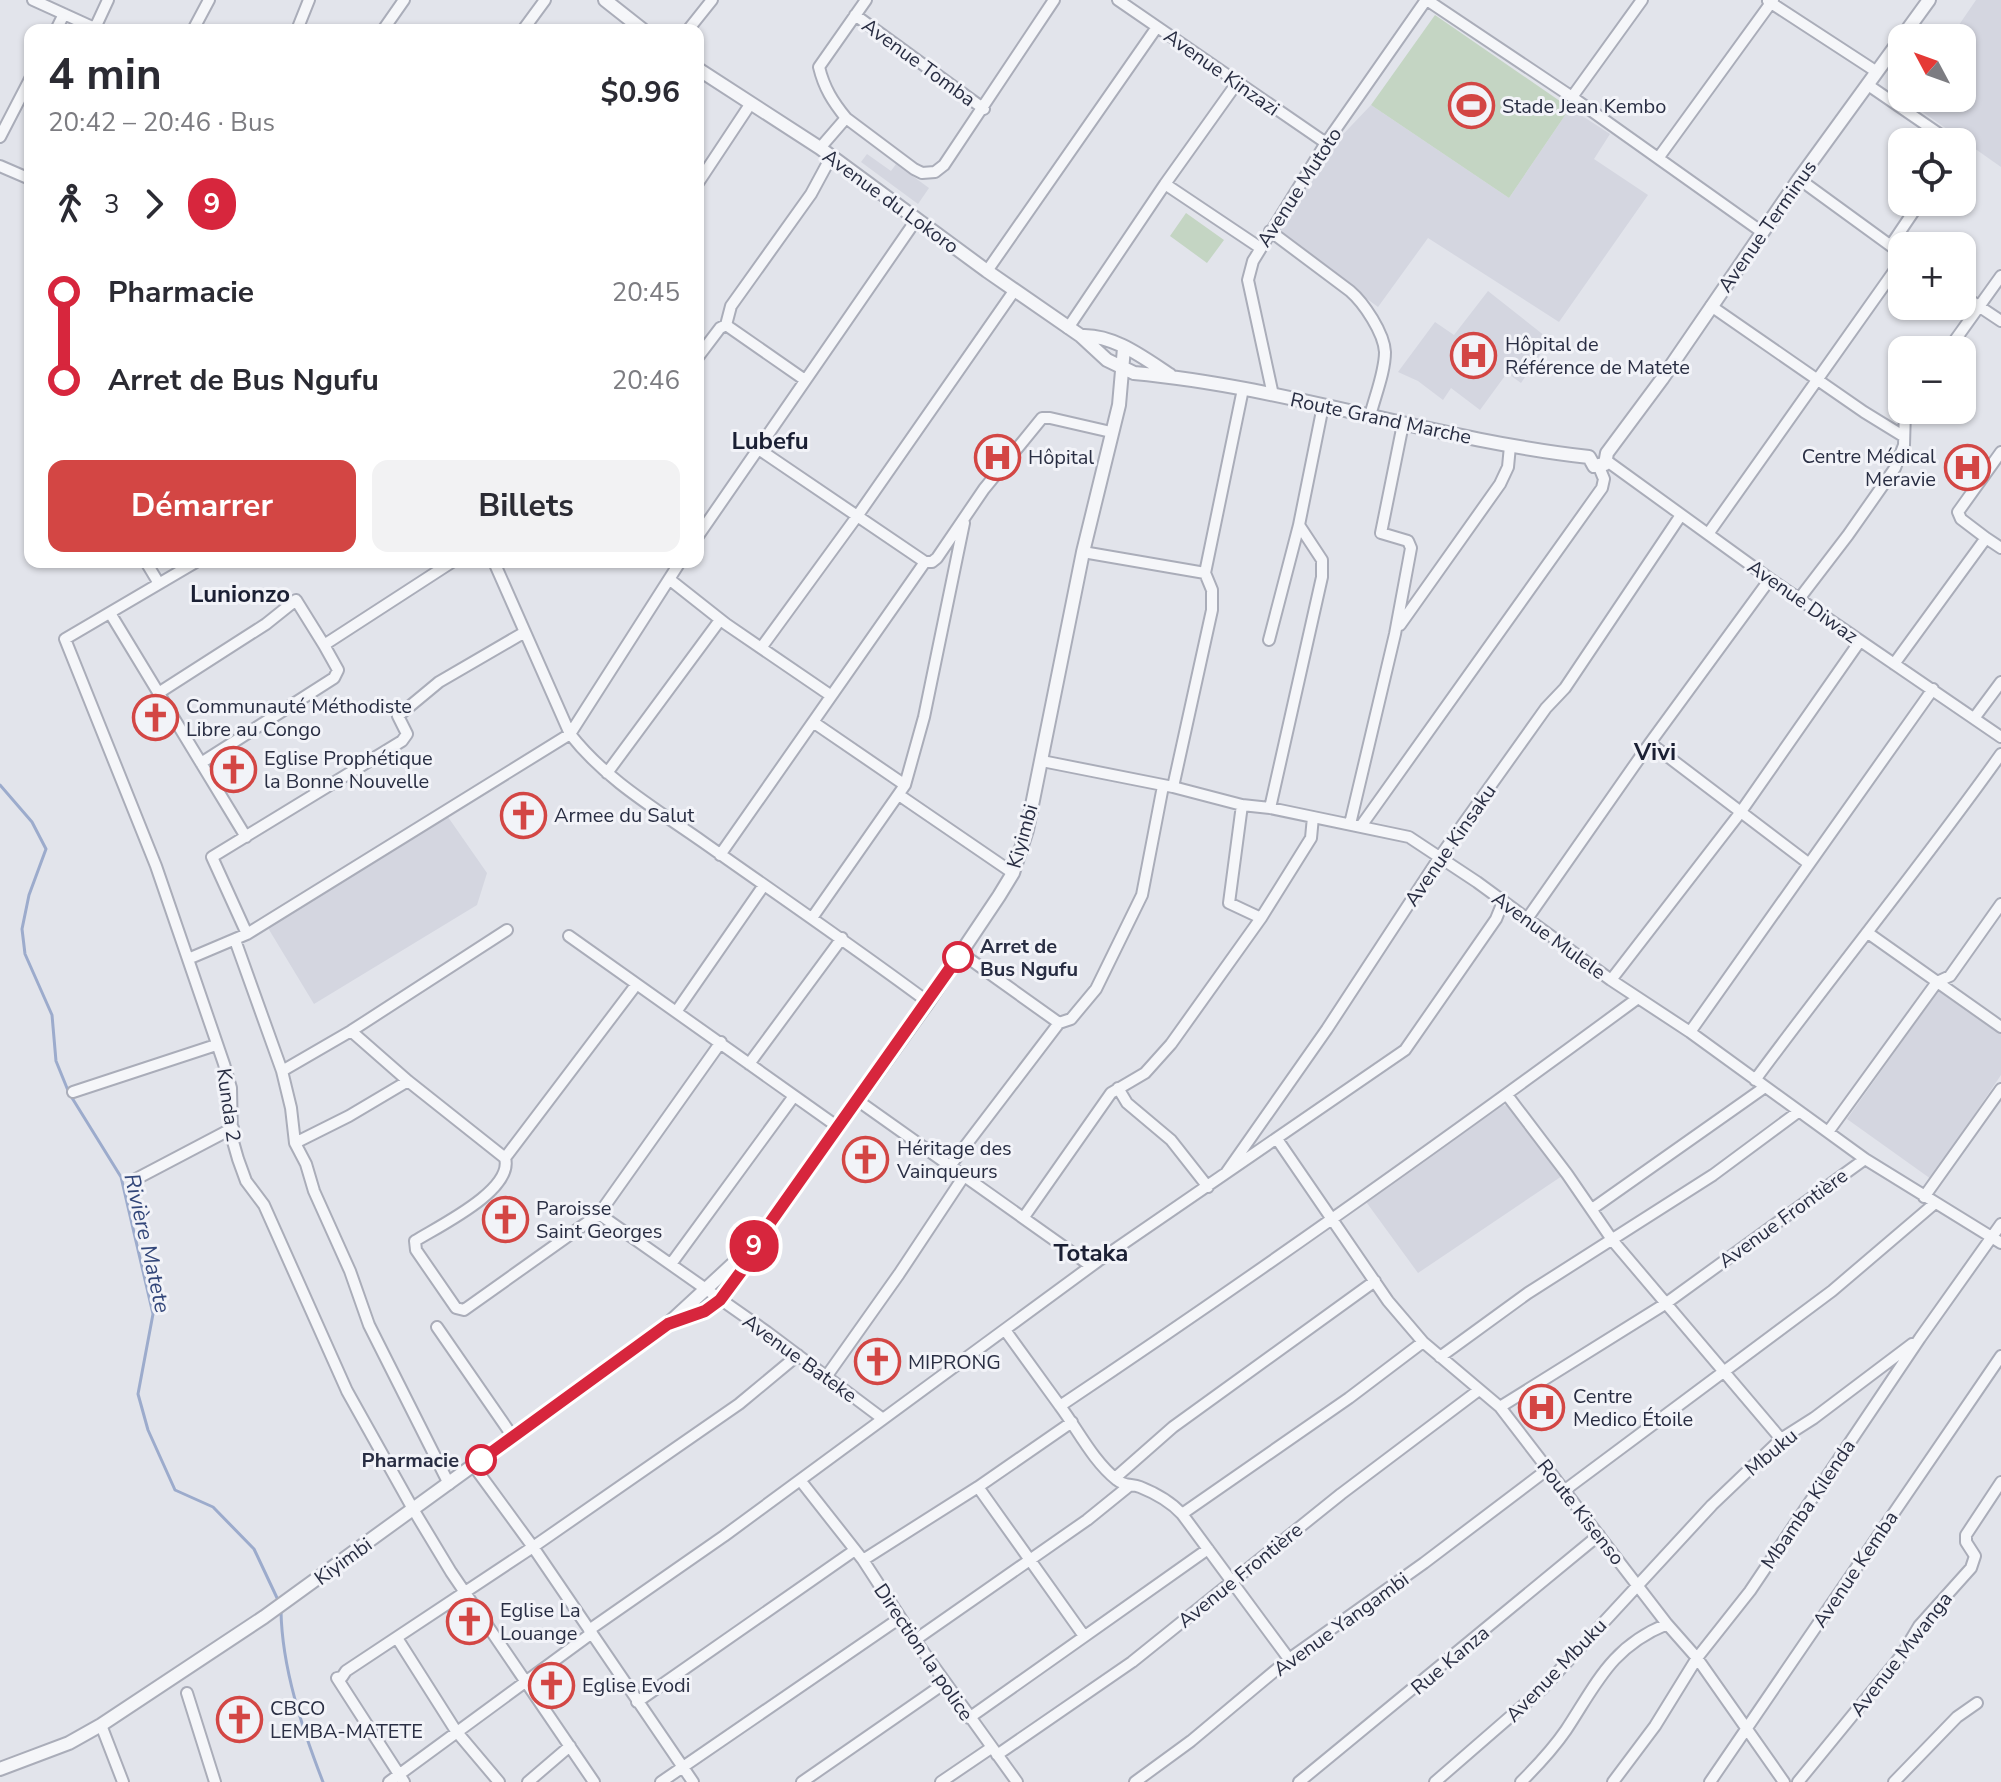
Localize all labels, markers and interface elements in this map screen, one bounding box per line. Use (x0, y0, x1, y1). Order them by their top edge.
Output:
street label: Avenue Tomba (856, 12, 981, 113)
street label: Avenue Kinzazi (1159, 23, 1285, 122)
north arrow (1888, 24, 1976, 112)
map controls (1888, 24, 1976, 424)
text: 4 min (48, 45, 162, 105)
text: $0.96 (601, 72, 680, 113)
sports icon: Stade Jean Kembo (1447, 82, 1495, 130)
place label: Stade Jean Kembo (1502, 93, 1666, 120)
text: 20:42 – 20:46 · Bus (48, 105, 275, 140)
street label: Avenue Mutoto (1251, 122, 1348, 252)
button: locate (1888, 128, 1976, 216)
street label: Avenue du Lokoro (817, 143, 964, 260)
street label: Avenue Terminus (1712, 155, 1823, 298)
icon: walk (48, 182, 92, 226)
icon: forward (132, 182, 176, 226)
text: 9 (204, 185, 220, 223)
text: 3 (104, 187, 120, 222)
button: + (1888, 232, 1976, 320)
text: Pharmacie (108, 272, 254, 313)
text: 20:45 (612, 275, 680, 310)
place label: Hôpital de Référence de Matete (1505, 331, 1690, 381)
hospital icon: Hôpital de Référence de Matete (1450, 332, 1498, 380)
button: − (1888, 336, 1976, 424)
text: Arret de Bus Ngufu (108, 360, 379, 401)
text: 20:46 (612, 363, 680, 398)
street label: Route Grand Marche (1288, 386, 1474, 451)
district label: Lubefu (731, 425, 809, 457)
hospital icon: Hôpital (973, 433, 1021, 481)
place label: Centre Médical Meravie (1802, 443, 1936, 493)
place label: Hôpital (1028, 444, 1094, 471)
hospital icon: Centre Médical Meravie (1943, 444, 1991, 492)
button: Démarrer (48, 460, 356, 552)
button: Billets (372, 460, 680, 552)
street label: Avenue Diwaz (1742, 553, 1863, 650)
district label: Lunionzo (190, 578, 290, 610)
place label: Communauté Méthodiste Libre au Congo (186, 693, 412, 743)
church icon: Communauté Méthodiste Libre au Congo (131, 694, 179, 742)
district label: Vivi (1633, 736, 1676, 768)
church icon: Eglise Prophétique la Bonne Nouvelle (209, 745, 257, 793)
place label: Eglise Prophétique la Bonne Nouvelle (264, 745, 433, 795)
street label: Avenue Kinsaku (1398, 779, 1503, 912)
church icon: Armee du Salut (499, 791, 547, 839)
street label: Kiyimbi (1000, 801, 1044, 871)
place label: Armee du Salut (554, 802, 695, 829)
street label: Avenue Mulele (1486, 885, 1611, 986)
place label: Arret de Bus Ngufu (980, 933, 1078, 983)
marker: Arret de Bus Ngufu (943, 942, 973, 972)
street label: Kunda 2 (210, 1066, 247, 1144)
church icon: Héritage des Vainqueurs (842, 1135, 890, 1183)
place label: Héritage des Vainqueurs (896, 1135, 1012, 1185)
street label: Avenue Frontière (1713, 1162, 1853, 1274)
water label: Rivière Matete (116, 1171, 178, 1316)
place label: Paroisse Saint Georges (536, 1195, 662, 1245)
church icon: Paroisse Saint Georges (481, 1196, 529, 1244)
line badge: 9 (728, 1220, 780, 1272)
text: 9 (746, 1227, 762, 1265)
district label: Totaka (1054, 1237, 1128, 1269)
street label: Avenue Bateke (737, 1308, 862, 1409)
church icon: MIPRONG (853, 1338, 901, 1386)
place label: MIPRONG (908, 1349, 1001, 1376)
hospital icon: Centre Medico Étoile (1518, 1383, 1566, 1431)
place label: Centre Medico Étoile (1573, 1383, 1693, 1433)
street label: Mbuku (1739, 1422, 1803, 1482)
street label: Mbamba Kilenda (1755, 1434, 1862, 1574)
marker: Pharmacie (466, 1445, 496, 1475)
place label: Pharmacie (362, 1447, 459, 1474)
street label: Route Kisenso (1531, 1454, 1631, 1571)
street label: Avenue Kemba (1806, 1506, 1904, 1633)
street label: Avenue Frontière (1172, 1517, 1308, 1634)
street label: Kiyimbi (309, 1531, 378, 1592)
street label: Avenue Yangambi (1268, 1566, 1414, 1683)
street label: Direction la police (868, 1578, 980, 1726)
street label: Avenue Mwanga (1844, 1586, 1959, 1722)
place label: Eglise La Louange (500, 1597, 581, 1647)
church icon: Eglise La Louange (445, 1598, 493, 1646)
street label: Avenue Mbuku (1500, 1613, 1613, 1728)
street label: Rue Kanza (1405, 1620, 1495, 1701)
church icon: Eglise Evodi (527, 1661, 575, 1709)
place label: Eglise Evodi (582, 1672, 690, 1699)
place label: CBCO LEMBA-MATETE (270, 1695, 423, 1745)
church icon: CBCO LEMBA-MATETE (215, 1696, 263, 1744)

